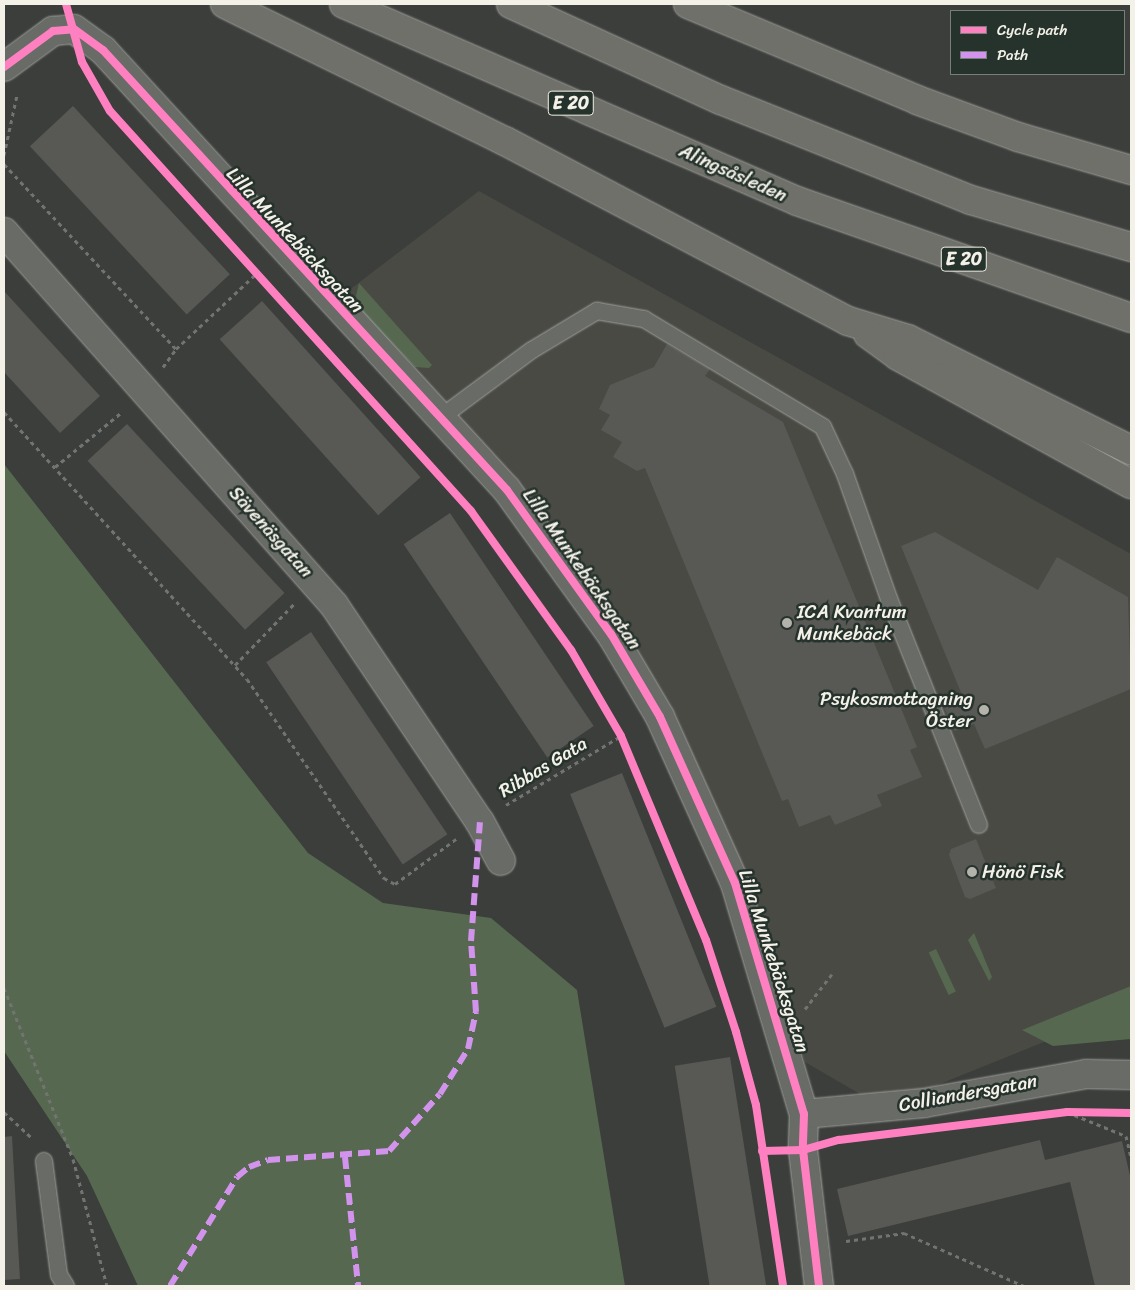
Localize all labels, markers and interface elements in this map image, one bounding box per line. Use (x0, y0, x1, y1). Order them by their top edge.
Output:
legend (950, 10, 1125, 75)
text: Cycle path (997, 17, 1067, 43)
text: Path (997, 42, 1028, 68)
road number: E 20 (547, 88, 595, 119)
street label: Alingsåsleden (676, 139, 790, 207)
street label: Lilla Munkebäcksgatan (222, 163, 368, 317)
road number: E 20 (940, 243, 988, 274)
street label: Sävenäsgatan (224, 482, 318, 582)
street label: Lilla Munkebäcksgatan (518, 485, 646, 653)
place label: ICA Kvantum Munkebäck (797, 601, 906, 645)
marker: ICA Kvantum Munkebäck (781, 617, 793, 629)
place label: Psykosmottagning Öster (820, 688, 973, 732)
marker: Psykosmottagning Öster (977, 703, 991, 717)
street label: Ribbas Gata (495, 732, 591, 802)
place label: Hönö Fisk (982, 861, 1064, 883)
marker: Hönö Fisk (966, 866, 978, 878)
street label: Lilla Munkebäcksgatan (734, 867, 814, 1055)
street label: Colliandersgatan (897, 1070, 1039, 1116)

